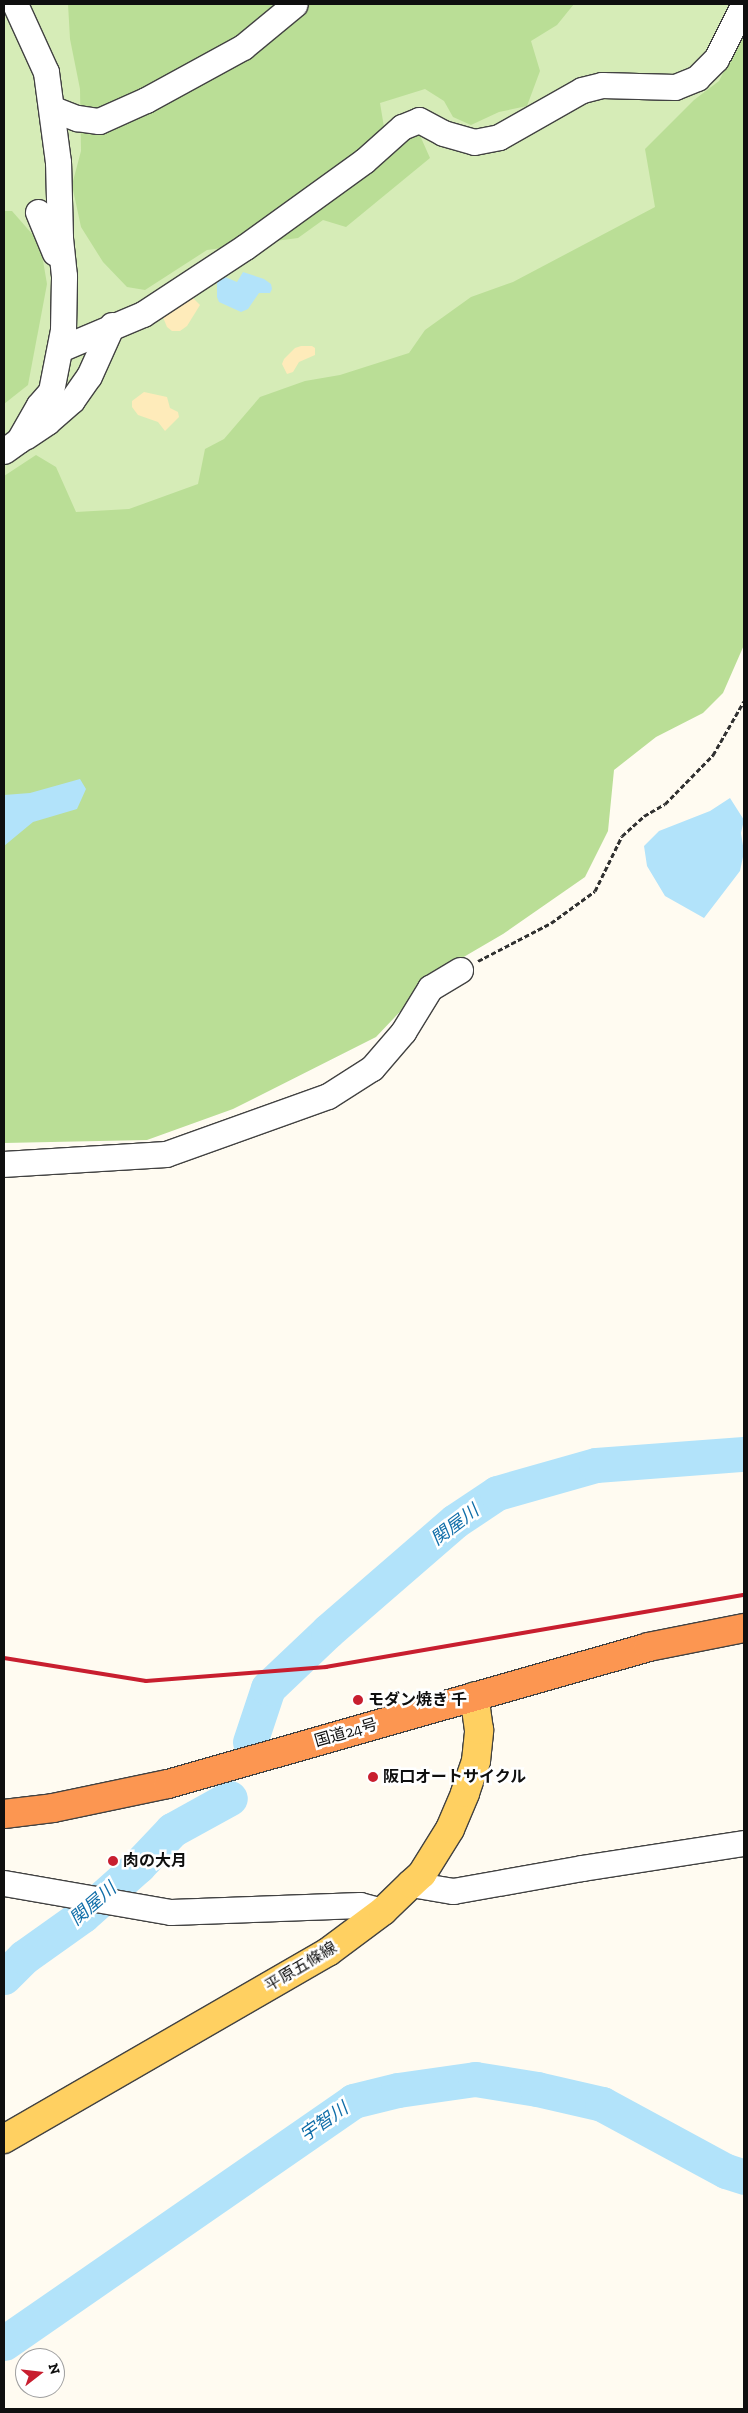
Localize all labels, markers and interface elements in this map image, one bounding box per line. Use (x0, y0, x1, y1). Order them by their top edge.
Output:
water label: 関屋川 (427, 1500, 483, 1550)
place label: モダン焼き 千 (368, 1690, 467, 1710)
marker: モダン焼き 千 (352, 1694, 364, 1706)
street label: 国道24号 (312, 1715, 380, 1751)
place label: 阪口オートサイクル (383, 1767, 527, 1787)
marker: 阪口オートサイクル (367, 1771, 379, 1783)
place label: 肉の大月 (123, 1851, 187, 1871)
marker: 肉の大月 (107, 1855, 119, 1867)
water label: 関屋川 (66, 1878, 120, 1930)
street label: 平原五條線 (262, 1938, 340, 1996)
water label: 宇智川 (296, 2098, 352, 2146)
north arrow (15, 2348, 65, 2398)
text: N (44, 2362, 64, 2376)

